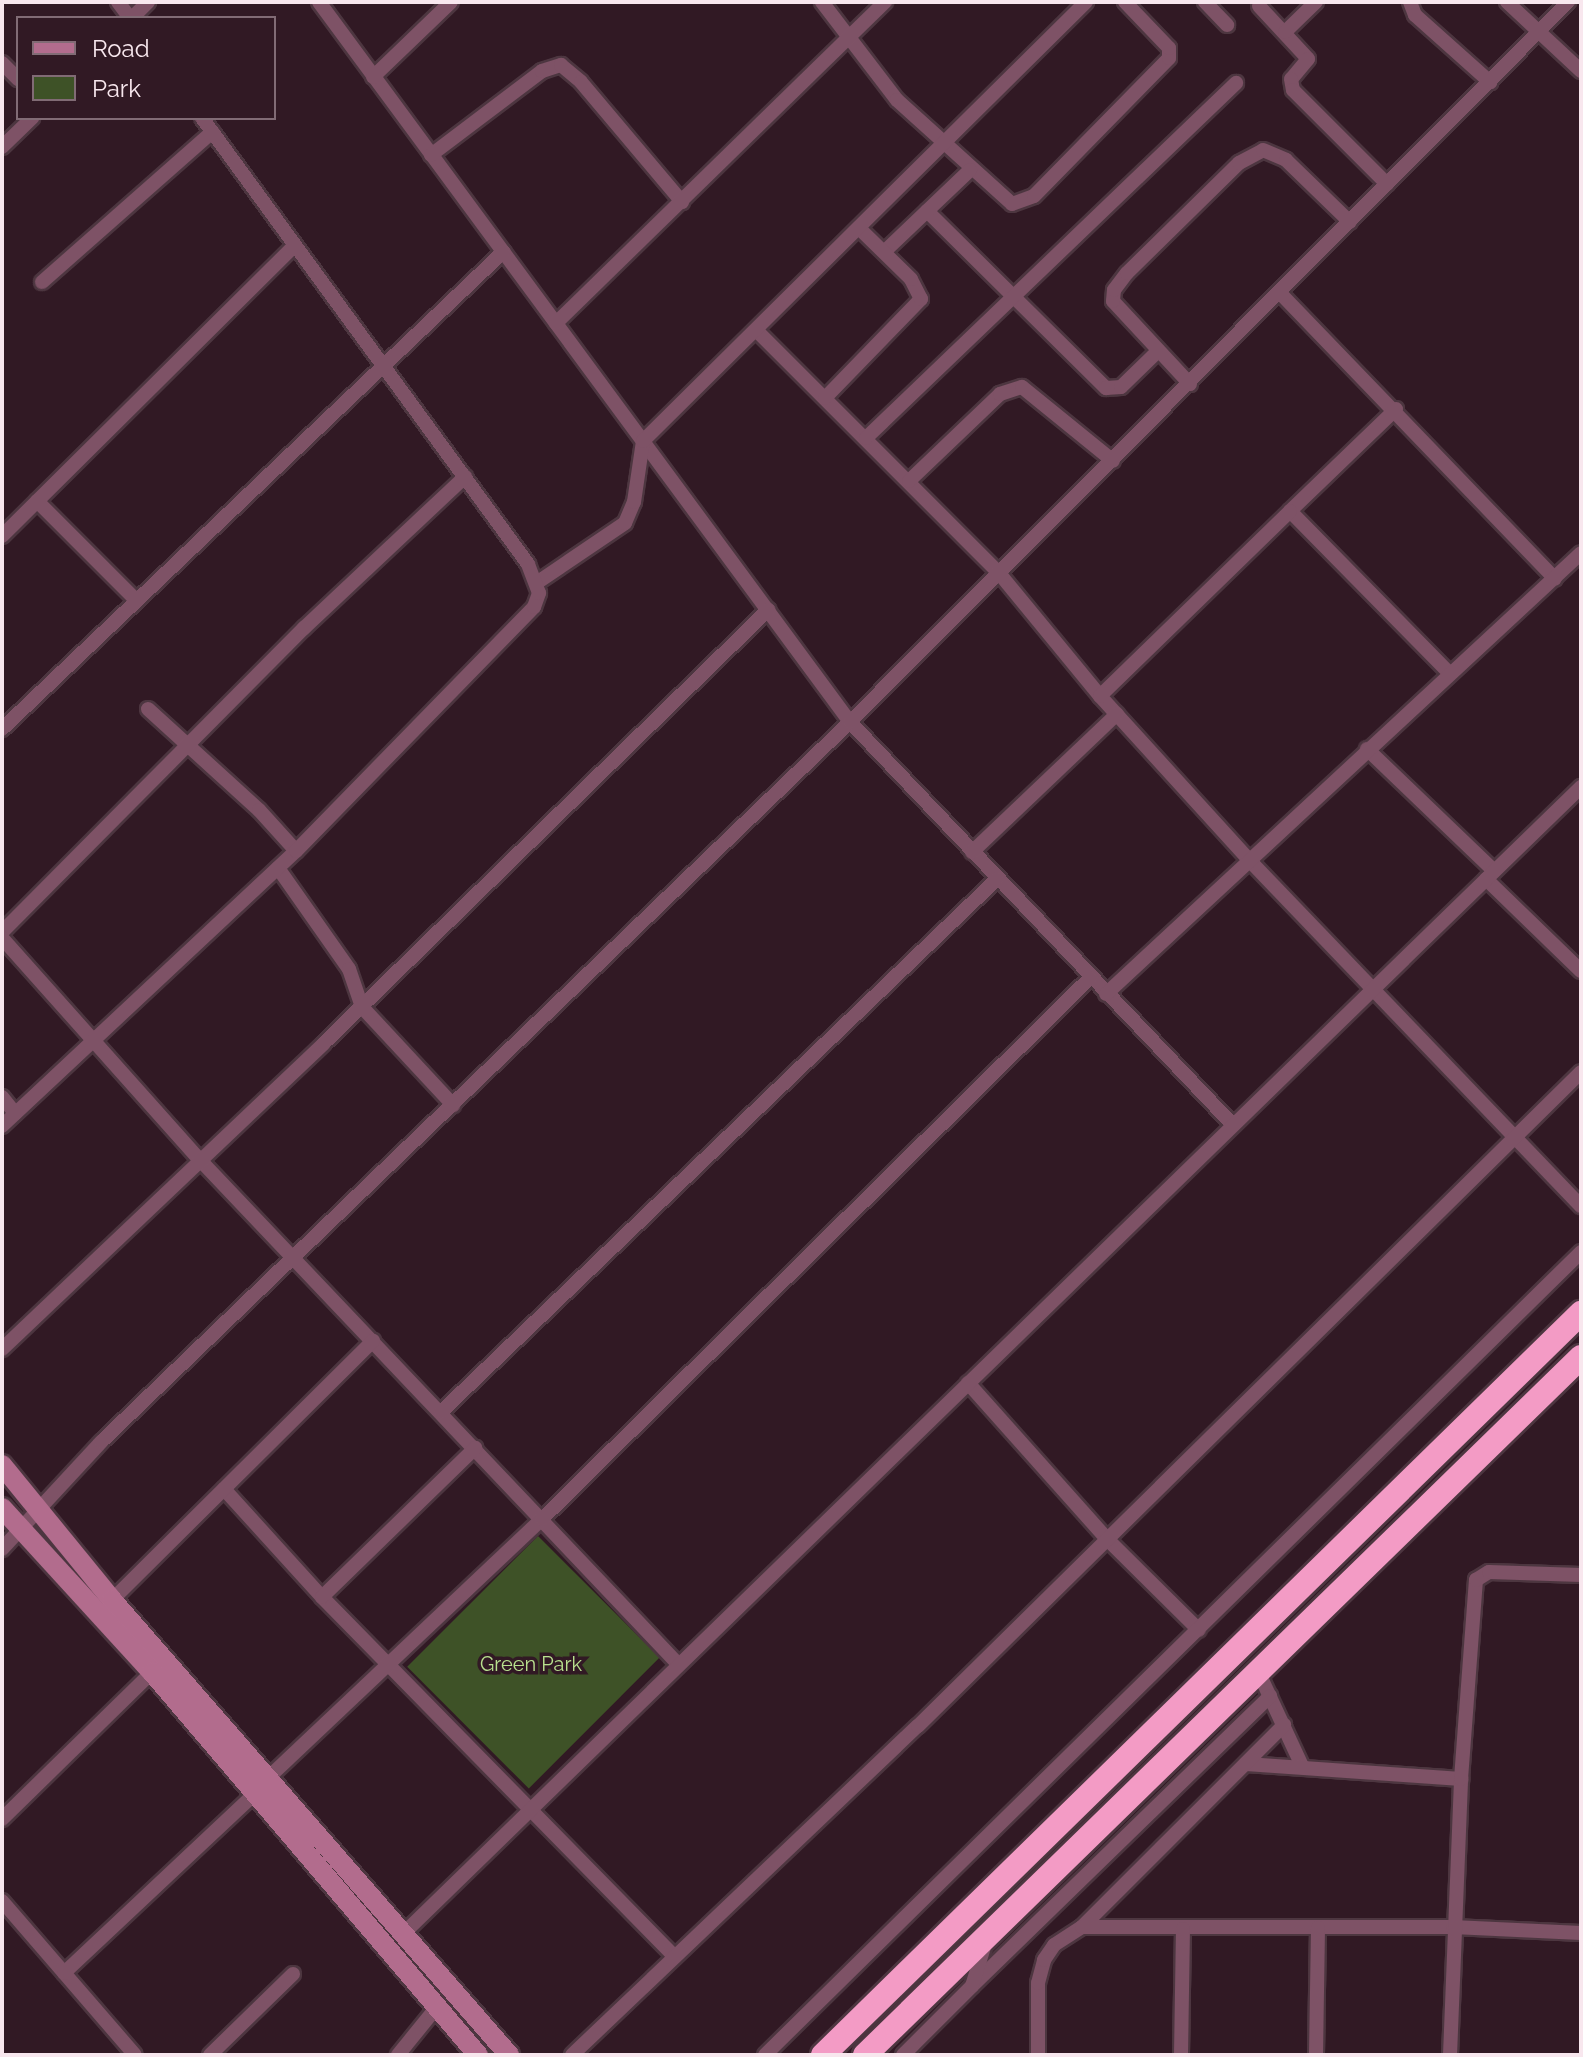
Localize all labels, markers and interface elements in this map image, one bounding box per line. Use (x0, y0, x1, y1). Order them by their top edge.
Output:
legend (16, 16, 276, 120)
text: Road (92, 34, 150, 63)
text: Park (92, 74, 141, 103)
park label: Green Park (480, 1652, 582, 1676)

